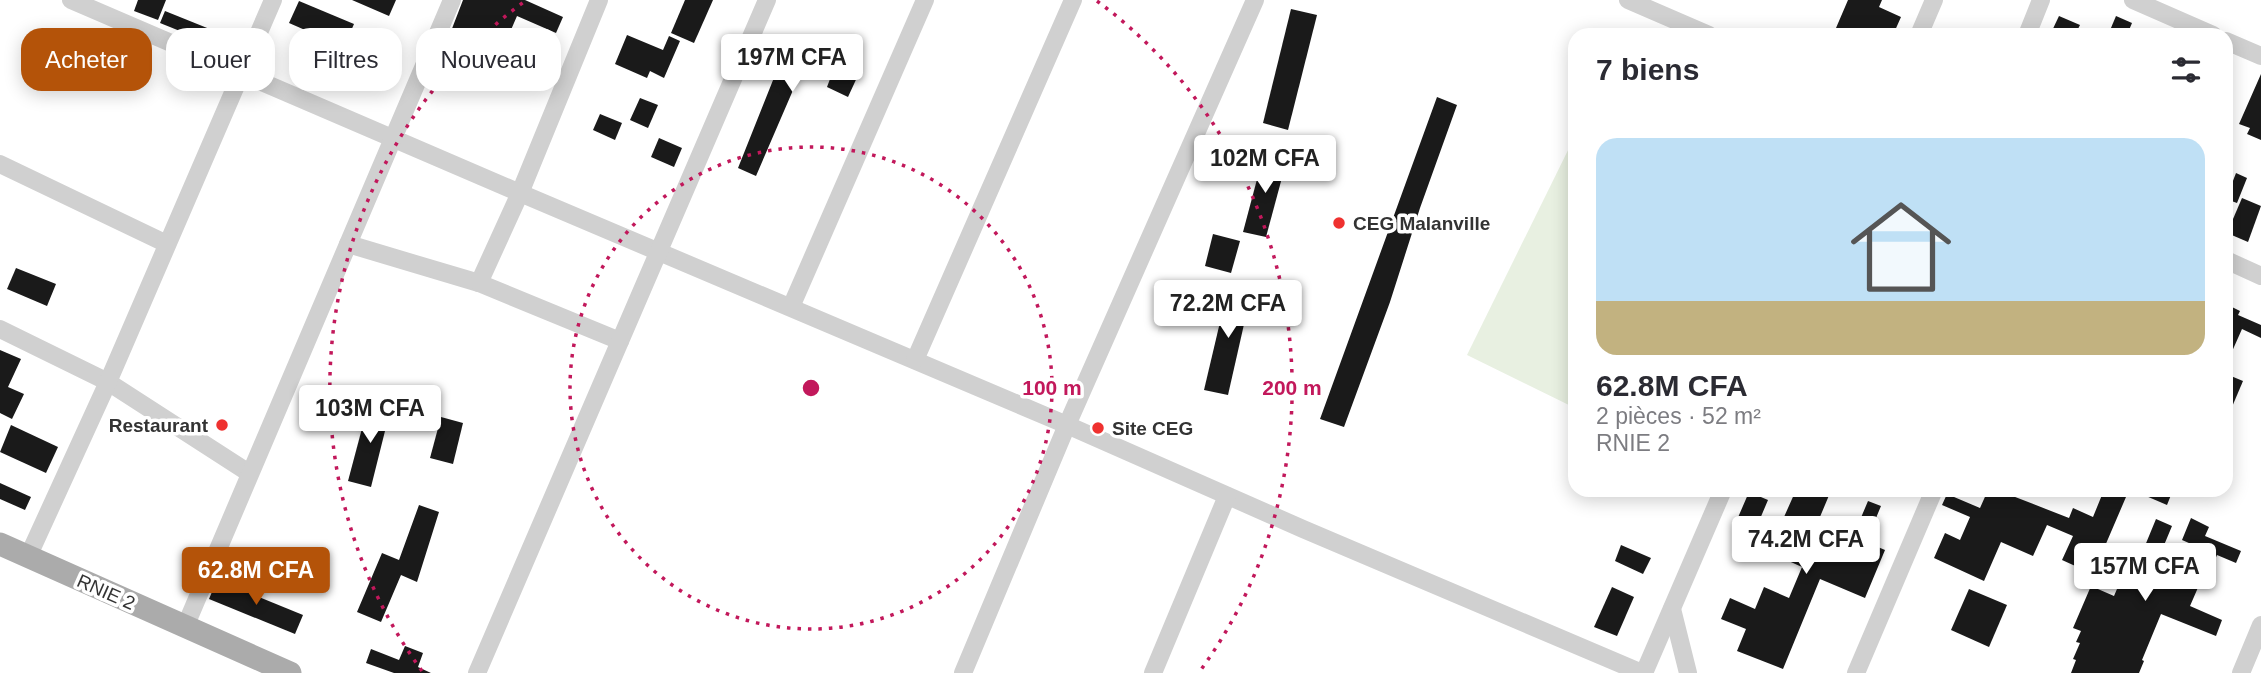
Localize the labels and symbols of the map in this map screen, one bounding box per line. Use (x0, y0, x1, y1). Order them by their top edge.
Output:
pin: 197M CFA (720, 34, 864, 94)
pin: 102M CFA (1193, 136, 1337, 195)
place label: CEG Malanville (1353, 213, 1490, 234)
marker: CEG Malanville (1331, 215, 1347, 231)
pin: 72.2M CFA (1148, 280, 1308, 340)
centre of rings (799, 376, 823, 400)
text: 100 m (1022, 376, 1082, 399)
text: 200 m (1262, 376, 1322, 399)
pin: 103M CFA (298, 386, 442, 445)
place label: Restaurant (109, 415, 209, 436)
marker: Restaurant (214, 417, 230, 433)
place label: Site CEG (1112, 418, 1193, 439)
marker: Site CEG (1090, 420, 1106, 436)
pin: 74.2M CFA (1726, 516, 1886, 576)
pin: 157M CFA (2073, 544, 2217, 603)
pin: 62.8M CFA (176, 548, 336, 607)
street label: RNIE 2 (74, 570, 138, 614)

